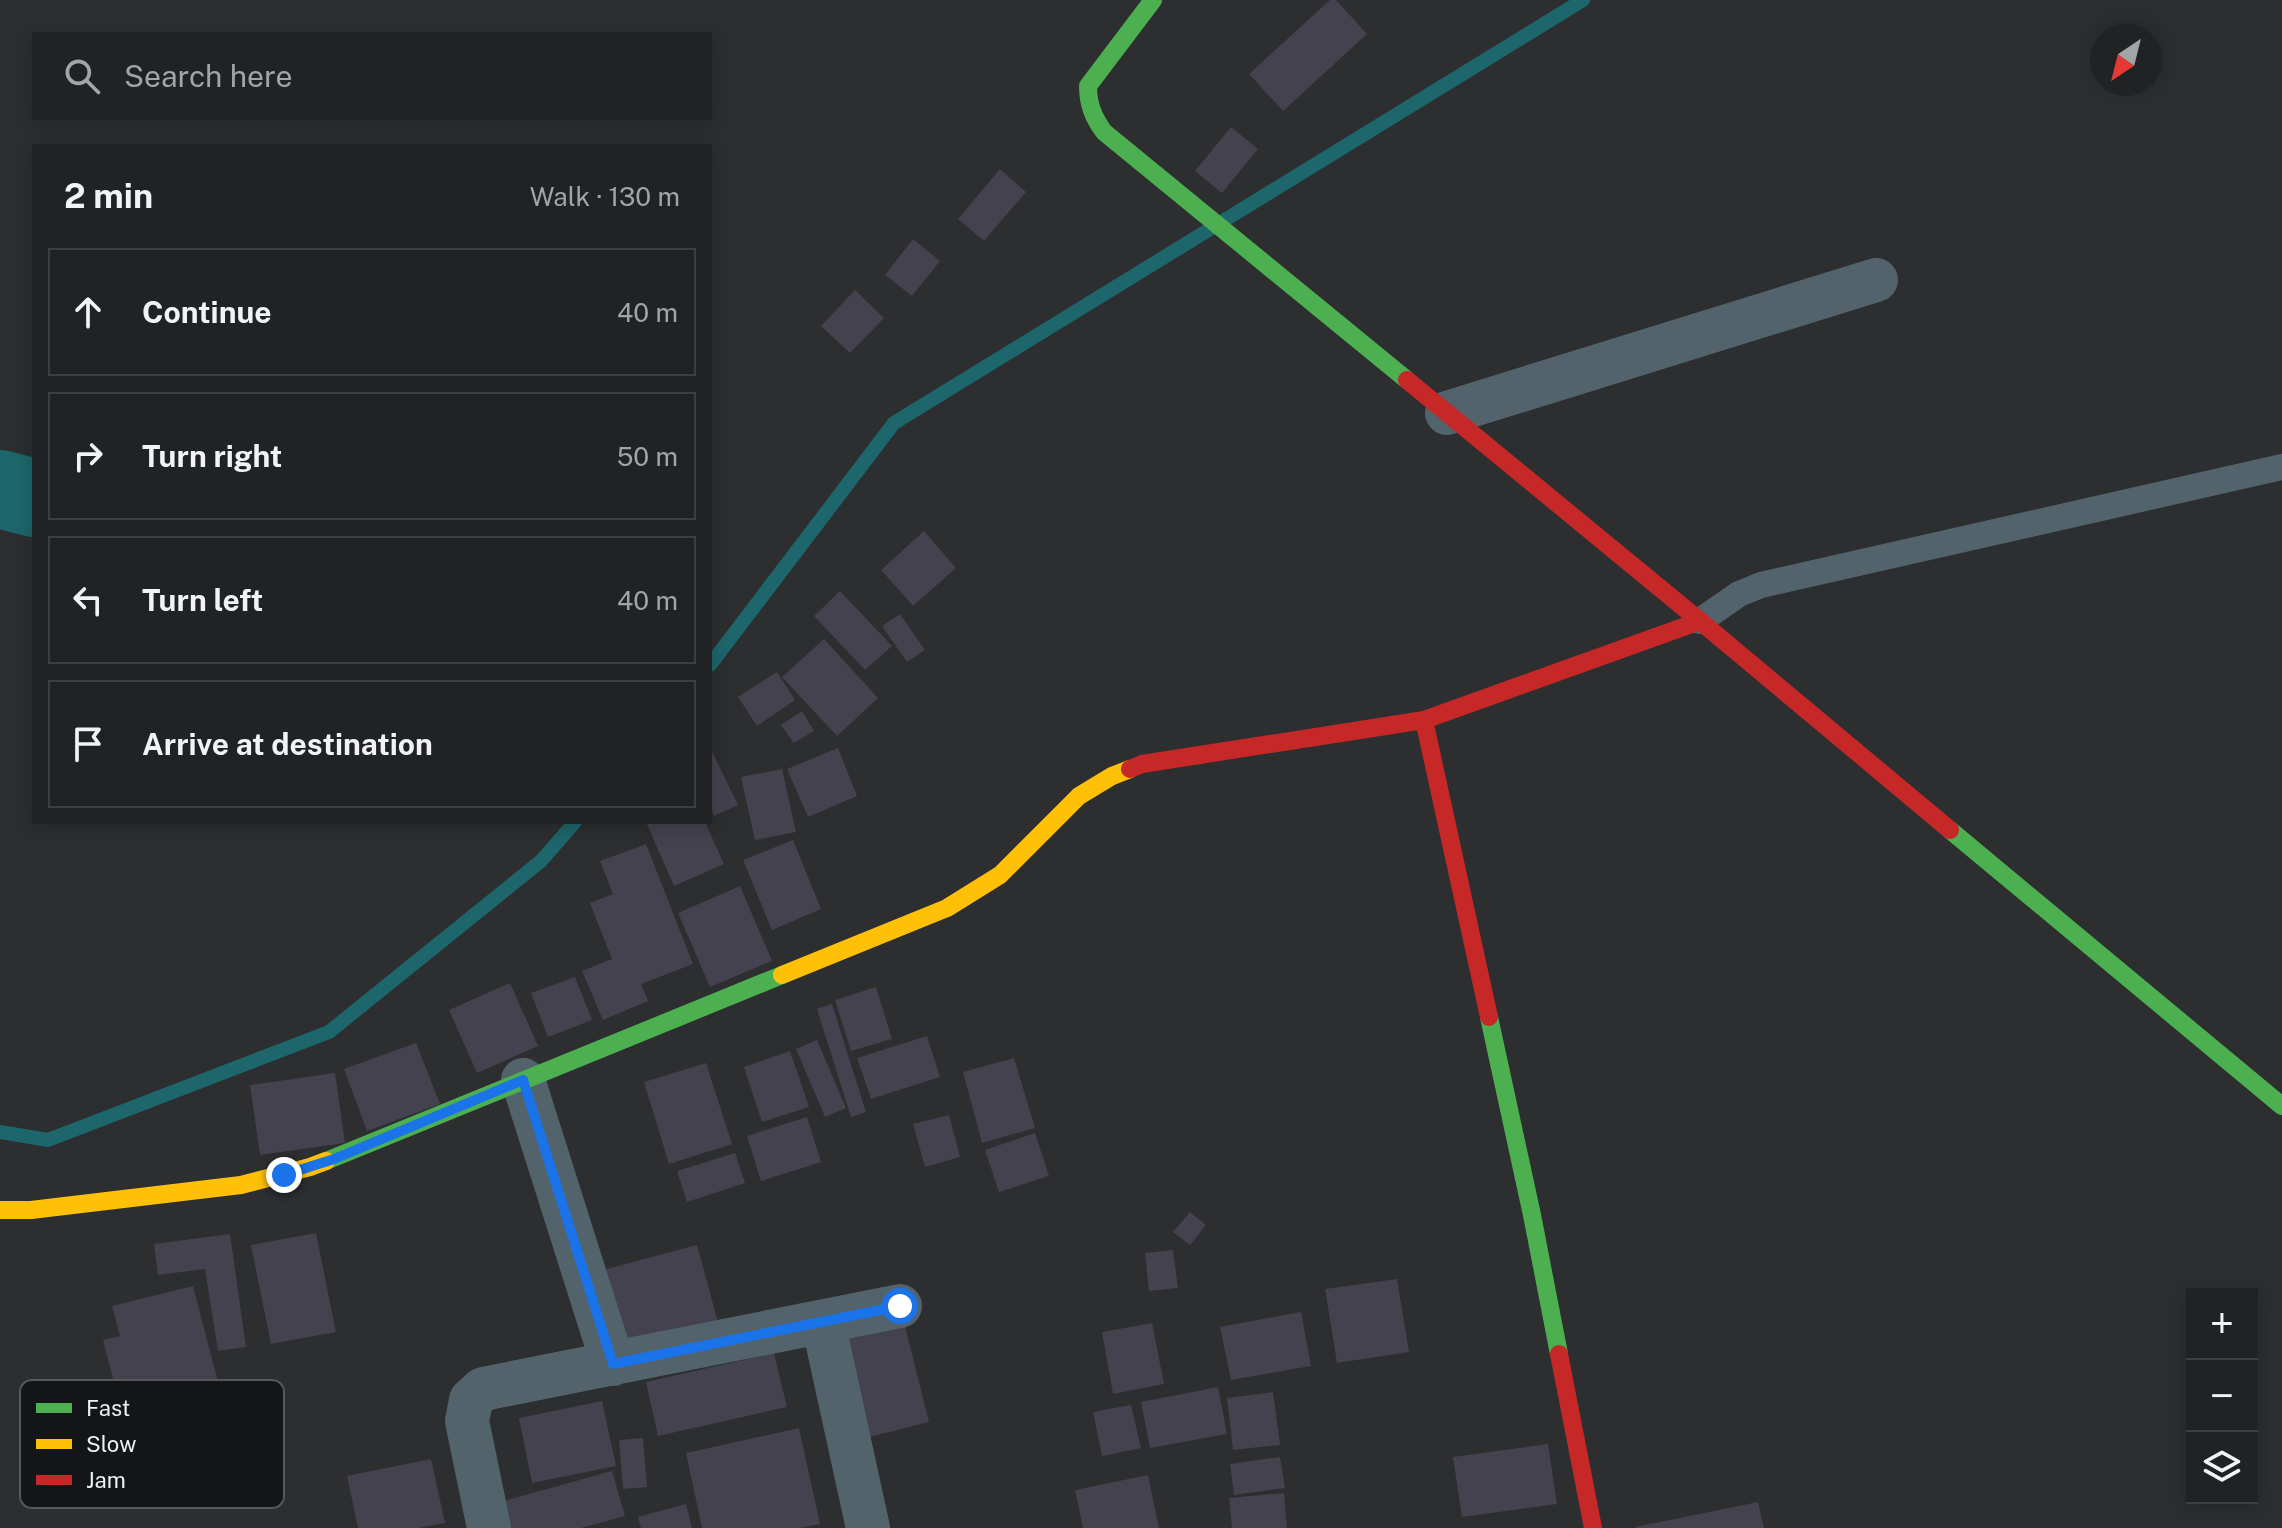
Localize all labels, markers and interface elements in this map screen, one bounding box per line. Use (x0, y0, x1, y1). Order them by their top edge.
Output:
north arrow (2090, 24, 2162, 96)
search box (32, 32, 712, 120)
icon: search (60, 54, 104, 98)
text: Search here (124, 58, 292, 94)
text: 2 min (64, 176, 153, 216)
text: Walk · 130 m (530, 181, 680, 212)
icon: ahead (66, 290, 110, 334)
text: Continue (142, 294, 272, 330)
text: 40 m (617, 297, 678, 328)
icon: right (66, 434, 110, 478)
text: Turn right (142, 438, 282, 474)
text: 50 m (617, 441, 678, 472)
icon: left (66, 578, 110, 622)
text: Turn left (142, 582, 263, 618)
text: 40 m (617, 585, 678, 616)
icon: arrive (66, 722, 110, 766)
text: Arrive at destination (142, 726, 433, 762)
route end (266, 1157, 302, 1193)
route start (882, 1288, 918, 1324)
map controls (2186, 1288, 2258, 1504)
button: + (2186, 1288, 2258, 1360)
button: − (2186, 1360, 2258, 1432)
legend (20, 1380, 284, 1508)
text: Fast (86, 1395, 130, 1421)
text: Slow (86, 1431, 136, 1457)
button: layers (2186, 1432, 2258, 1504)
text: Jam (86, 1467, 126, 1493)

